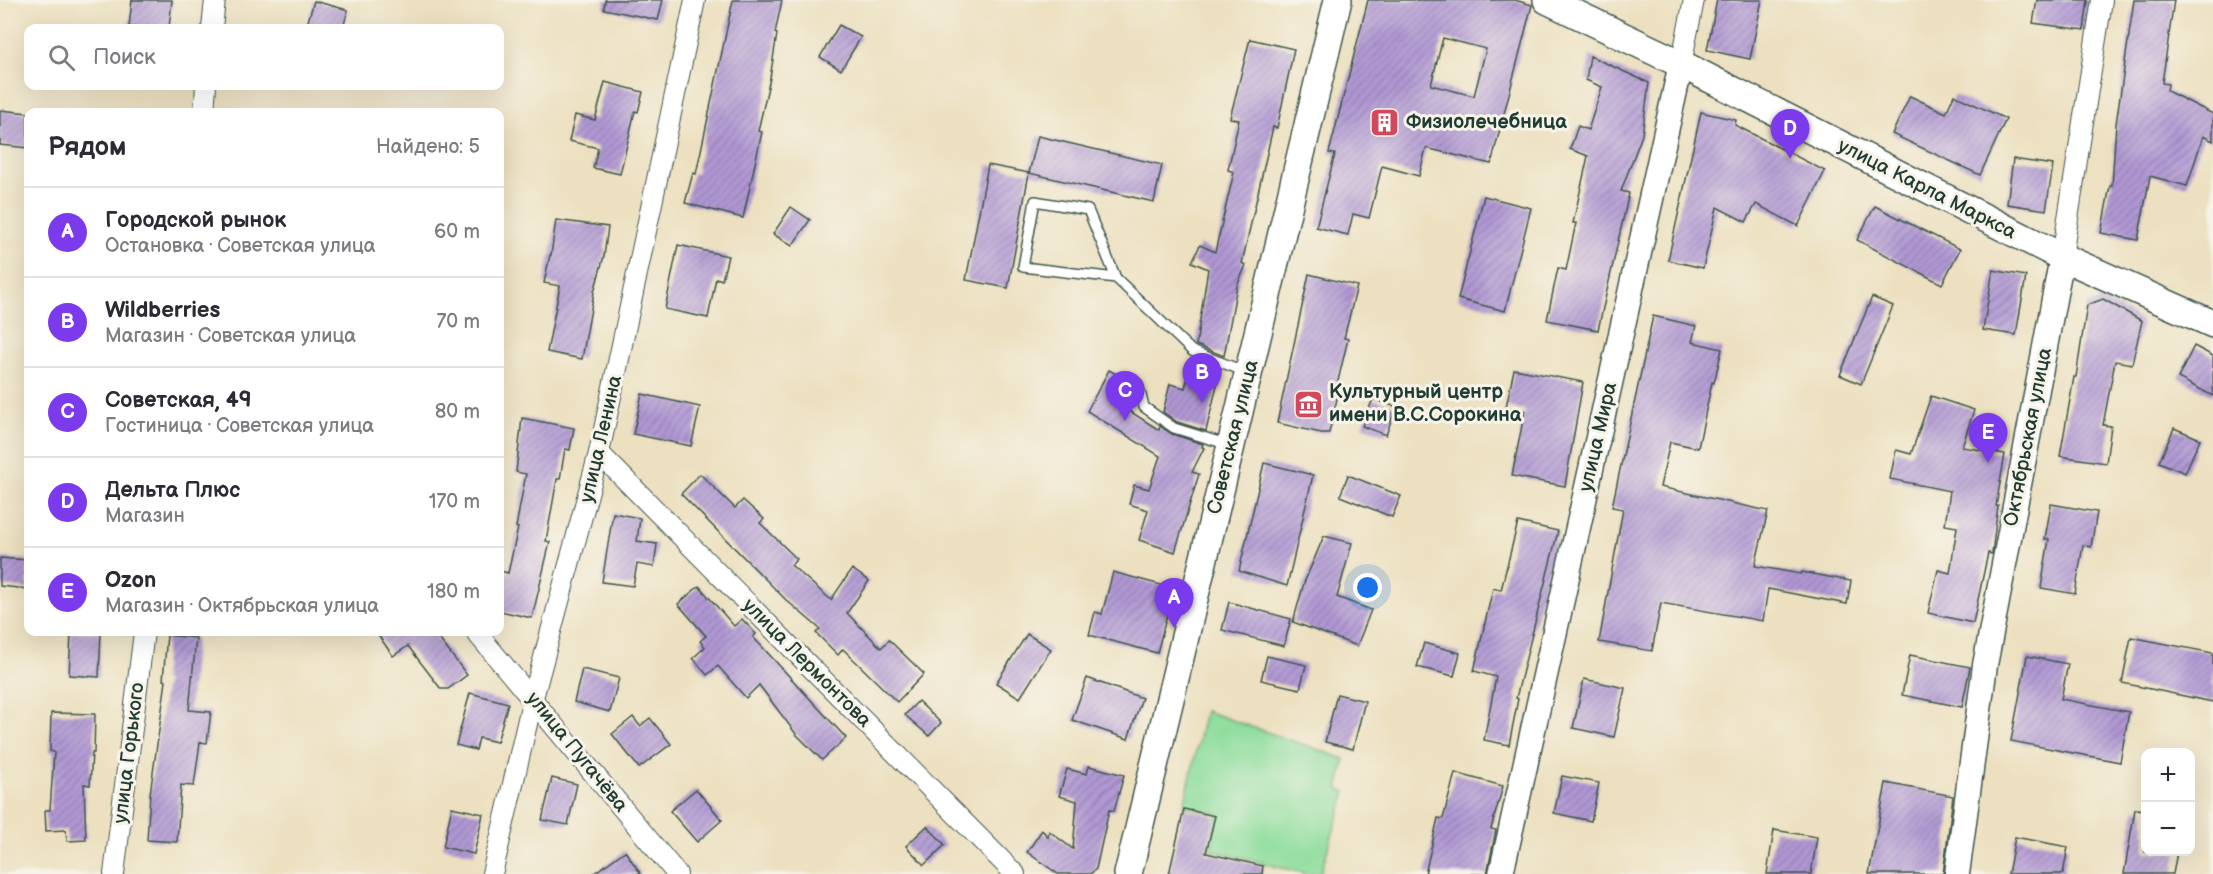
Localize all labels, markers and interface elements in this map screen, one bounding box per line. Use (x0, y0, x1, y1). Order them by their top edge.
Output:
search box (24, 24, 504, 90)
icon: search (45, 41, 78, 74)
text: Поиск (93, 44, 156, 71)
building icon: Физиолечебница (1369, 106, 1401, 138)
place label: Физиолечебница (1406, 110, 1567, 134)
pin: D (1770, 110, 1810, 159)
text: Рядом (48, 132, 126, 163)
street label: улица Карла Маркса (1834, 134, 2020, 244)
text: Найдено: 5 (376, 135, 480, 159)
text: Городской рынок (105, 207, 286, 234)
text: A (61, 220, 74, 244)
text: 60 m (434, 220, 480, 244)
text: Остановка · Советская улица (105, 234, 376, 258)
text: Wildberries (105, 297, 220, 324)
text: B (60, 310, 75, 334)
text: 70 m (436, 310, 480, 334)
text: Магазин · Советская улица (105, 324, 356, 348)
street label: Октябрьская улица (1999, 346, 2057, 528)
pin: B (1182, 354, 1222, 403)
street label: Советская улица (1202, 357, 1264, 517)
pin: C (1106, 372, 1144, 421)
street label: улица Ленина (575, 373, 627, 505)
place label: Культурный центр имени В.С.Сорокина (1329, 380, 1522, 427)
street label: улица Мира (1574, 380, 1622, 494)
text: Советская, 49 (105, 387, 252, 414)
museum icon: Культурный центр имени В.С.Сорокина (1292, 388, 1324, 420)
text: C (60, 400, 75, 424)
text: 80 m (435, 400, 480, 424)
text: Гостиница · Советская улица (105, 414, 374, 438)
pin: E (1968, 414, 2008, 463)
text: Дельта Плюс (105, 477, 240, 504)
text: D (61, 490, 74, 514)
text: 170 m (429, 490, 480, 514)
text: Магазин (105, 504, 185, 528)
text: Ozon (105, 567, 156, 594)
your location (1353, 573, 1382, 602)
pin: A (1154, 578, 1194, 628)
text: E (61, 580, 74, 604)
text: 180 m (427, 580, 480, 604)
text: Магазин · Октябрьская улица (105, 594, 379, 618)
street label: улица Лермонтова (738, 594, 877, 733)
street label: улица Горького (108, 681, 150, 825)
street label: улица Пугачёва (521, 687, 633, 817)
map controls (2141, 748, 2195, 856)
button: + (2141, 748, 2195, 802)
button: − (2141, 802, 2195, 856)

